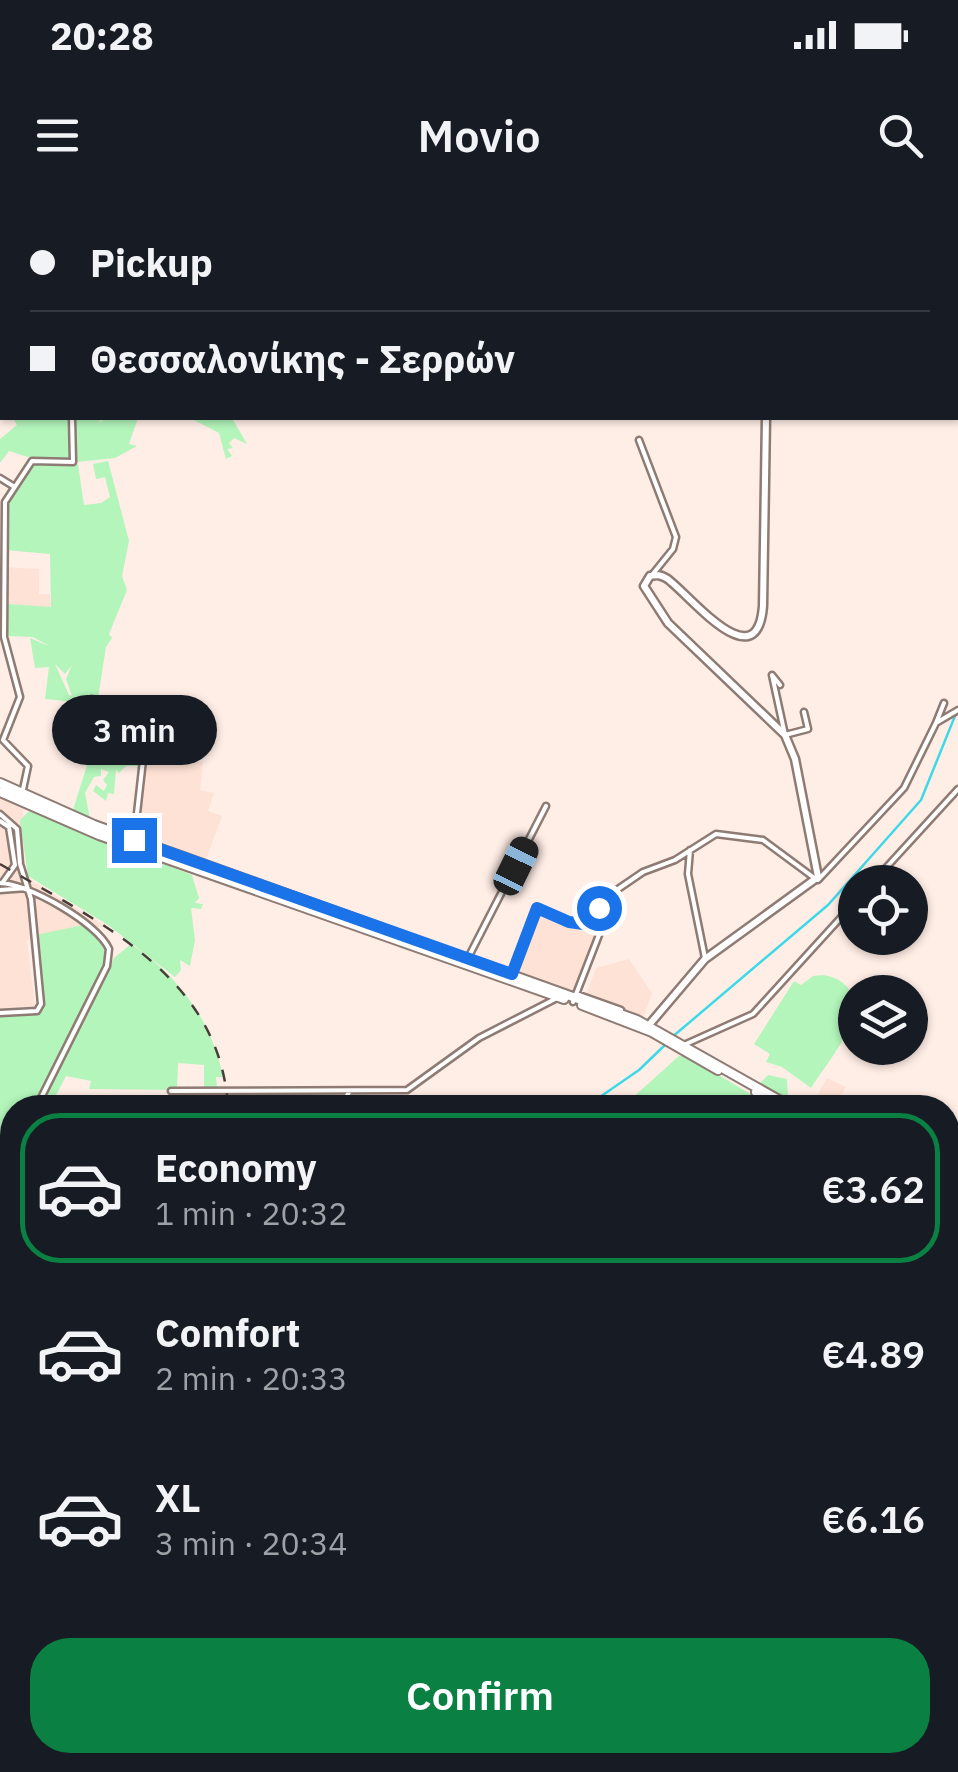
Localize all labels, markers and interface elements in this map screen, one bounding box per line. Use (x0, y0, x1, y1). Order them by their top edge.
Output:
text: 20:28 (50, 11, 154, 60)
text: Movio (417, 106, 541, 164)
icon: menu (30, 108, 85, 163)
icon: search (873, 108, 928, 163)
text: Pickup (90, 238, 213, 287)
text: Θεσσαλονίκης - Σερρών (90, 334, 515, 383)
callout: 3 min (52, 695, 216, 765)
text: 3 min (93, 709, 176, 751)
route end (112, 818, 157, 863)
car (489, 832, 543, 900)
map controls (838, 865, 928, 1065)
button: locate (838, 865, 928, 955)
route start (577, 886, 622, 931)
button: layers (838, 975, 928, 1065)
icon: car (35, 1143, 125, 1233)
text: Economy (155, 1143, 317, 1192)
text: €3.62 (821, 1164, 925, 1213)
text: 1 min · 20:32 (155, 1192, 348, 1234)
icon: car (35, 1308, 125, 1398)
text: Comfort (155, 1308, 300, 1357)
text: €4.89 (821, 1329, 925, 1378)
text: 2 min · 20:33 (155, 1357, 348, 1399)
icon: car (35, 1473, 125, 1563)
text: XL (155, 1473, 201, 1522)
text: €6.16 (821, 1494, 925, 1543)
text: 3 min · 20:34 (155, 1522, 348, 1564)
button: Confirm (30, 1638, 930, 1753)

